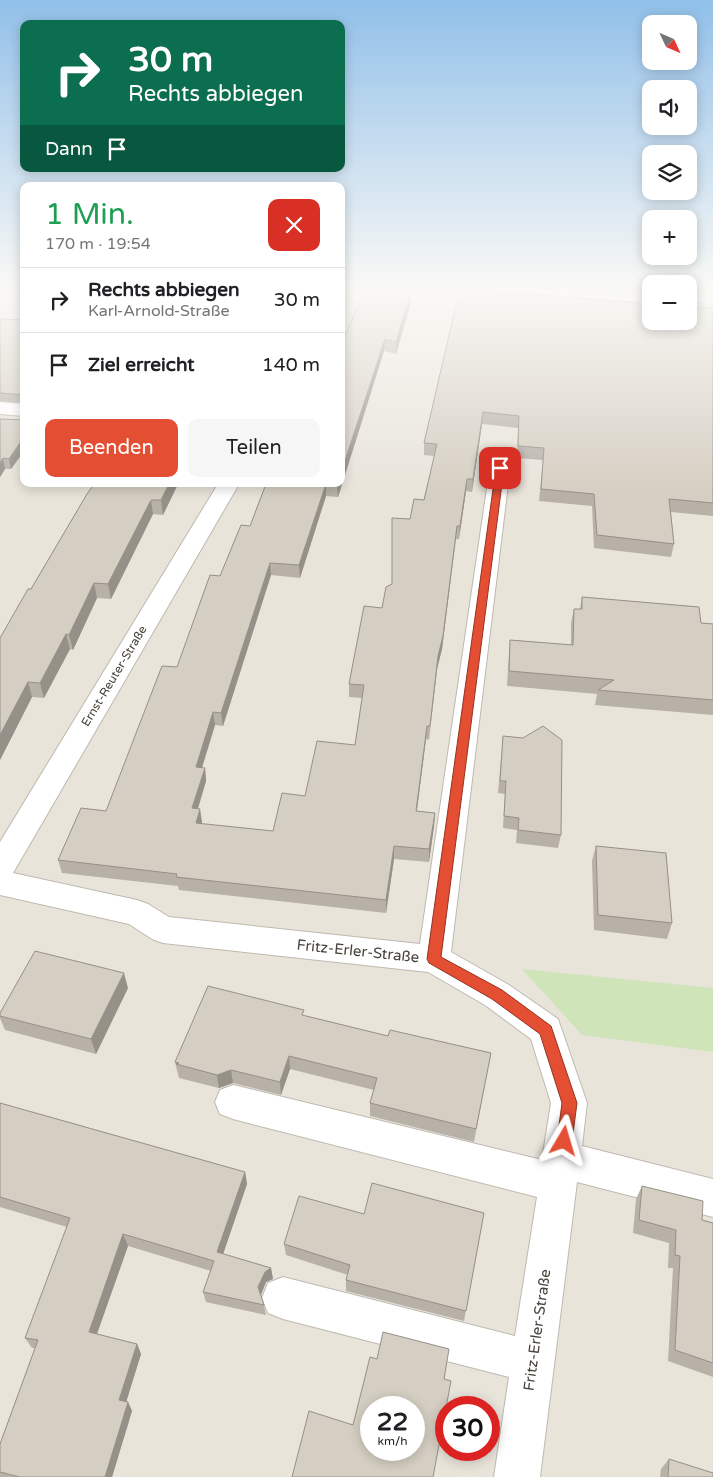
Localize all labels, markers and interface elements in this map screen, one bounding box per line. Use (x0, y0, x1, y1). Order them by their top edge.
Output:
north arrow (642, 15, 698, 70)
map controls (642, 15, 697, 330)
text: 30 m (128, 39, 213, 81)
icon: right (45, 40, 110, 105)
button: sound (642, 80, 697, 135)
text: Rechts abbiegen (128, 81, 303, 107)
icon: arrive (103, 135, 131, 163)
text: Dann (45, 138, 93, 160)
button: layers (642, 145, 697, 200)
text: 1 Min. (45, 196, 134, 233)
button: close (268, 199, 320, 251)
button: + (642, 210, 697, 265)
text: 170 m · 19:54 (45, 234, 151, 254)
button: − (642, 275, 697, 330)
text: Rechts abbiegen (88, 279, 240, 301)
icon: right (45, 286, 73, 314)
text: 30 m (274, 289, 320, 311)
text: Karl-Arnold-Straße (88, 301, 229, 321)
icon: arrive (45, 351, 73, 379)
text: Ziel erreicht (88, 354, 195, 376)
text: 140 m (262, 354, 320, 376)
button: Beenden (45, 419, 178, 477)
button: Teilen (188, 419, 320, 477)
pin (479, 447, 521, 489)
icon: arrive (486, 454, 514, 482)
street label: Ernst-Reuter-Straße (78, 623, 150, 729)
street label: Fritz-Erler-Straße (296, 936, 420, 966)
position arrow (537, 1114, 589, 1166)
street label: Fritz-Erler-Straße (520, 1268, 554, 1392)
speed limit sign: 30 (435, 1396, 500, 1461)
text: 22 (377, 1407, 408, 1437)
text: km/h (377, 1434, 408, 1448)

